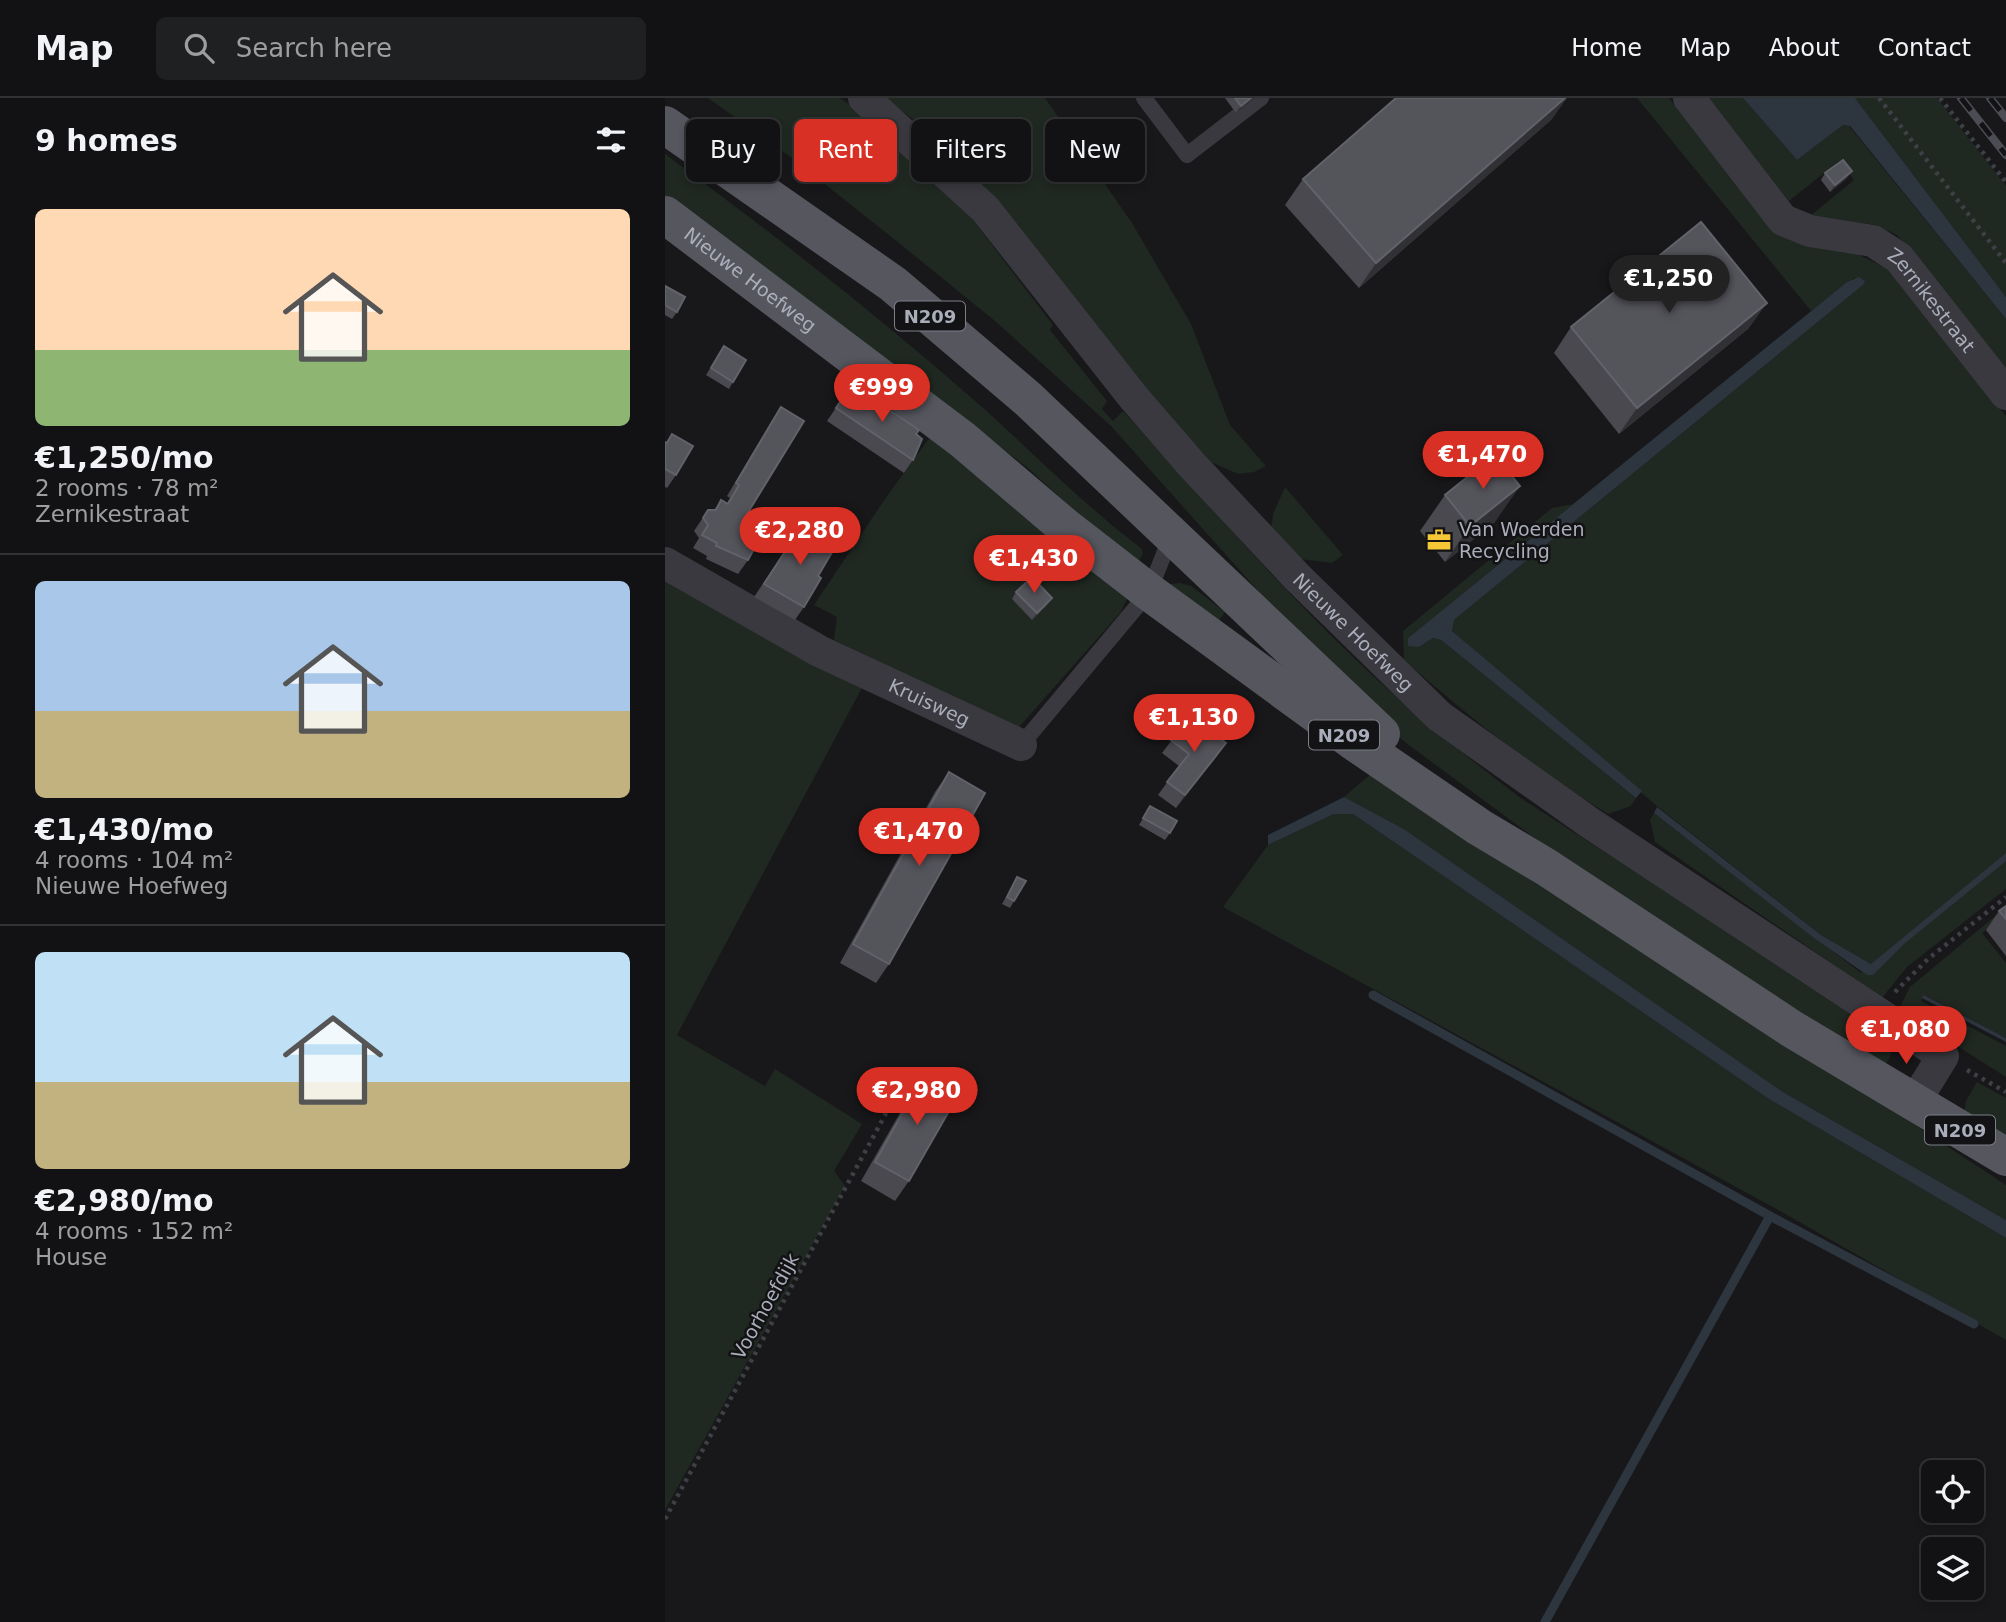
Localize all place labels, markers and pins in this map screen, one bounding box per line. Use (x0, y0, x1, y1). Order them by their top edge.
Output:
pin: €1,250 (1612, 256, 1726, 315)
pin: €999 (841, 364, 923, 424)
pin: €1,470 (1426, 432, 1540, 491)
pin: €2,280 (743, 508, 857, 567)
place label: Van Woerden Recycling (1459, 518, 1585, 562)
office icon: Van Woerden Recycling (1425, 526, 1453, 554)
pin: €1,430 (977, 536, 1091, 595)
pin: €1,130 (1137, 694, 1251, 754)
pin: €1,470 (862, 808, 976, 868)
pin: €1,080 (1849, 1006, 1963, 1066)
pin: €2,980 (860, 1068, 974, 1127)

